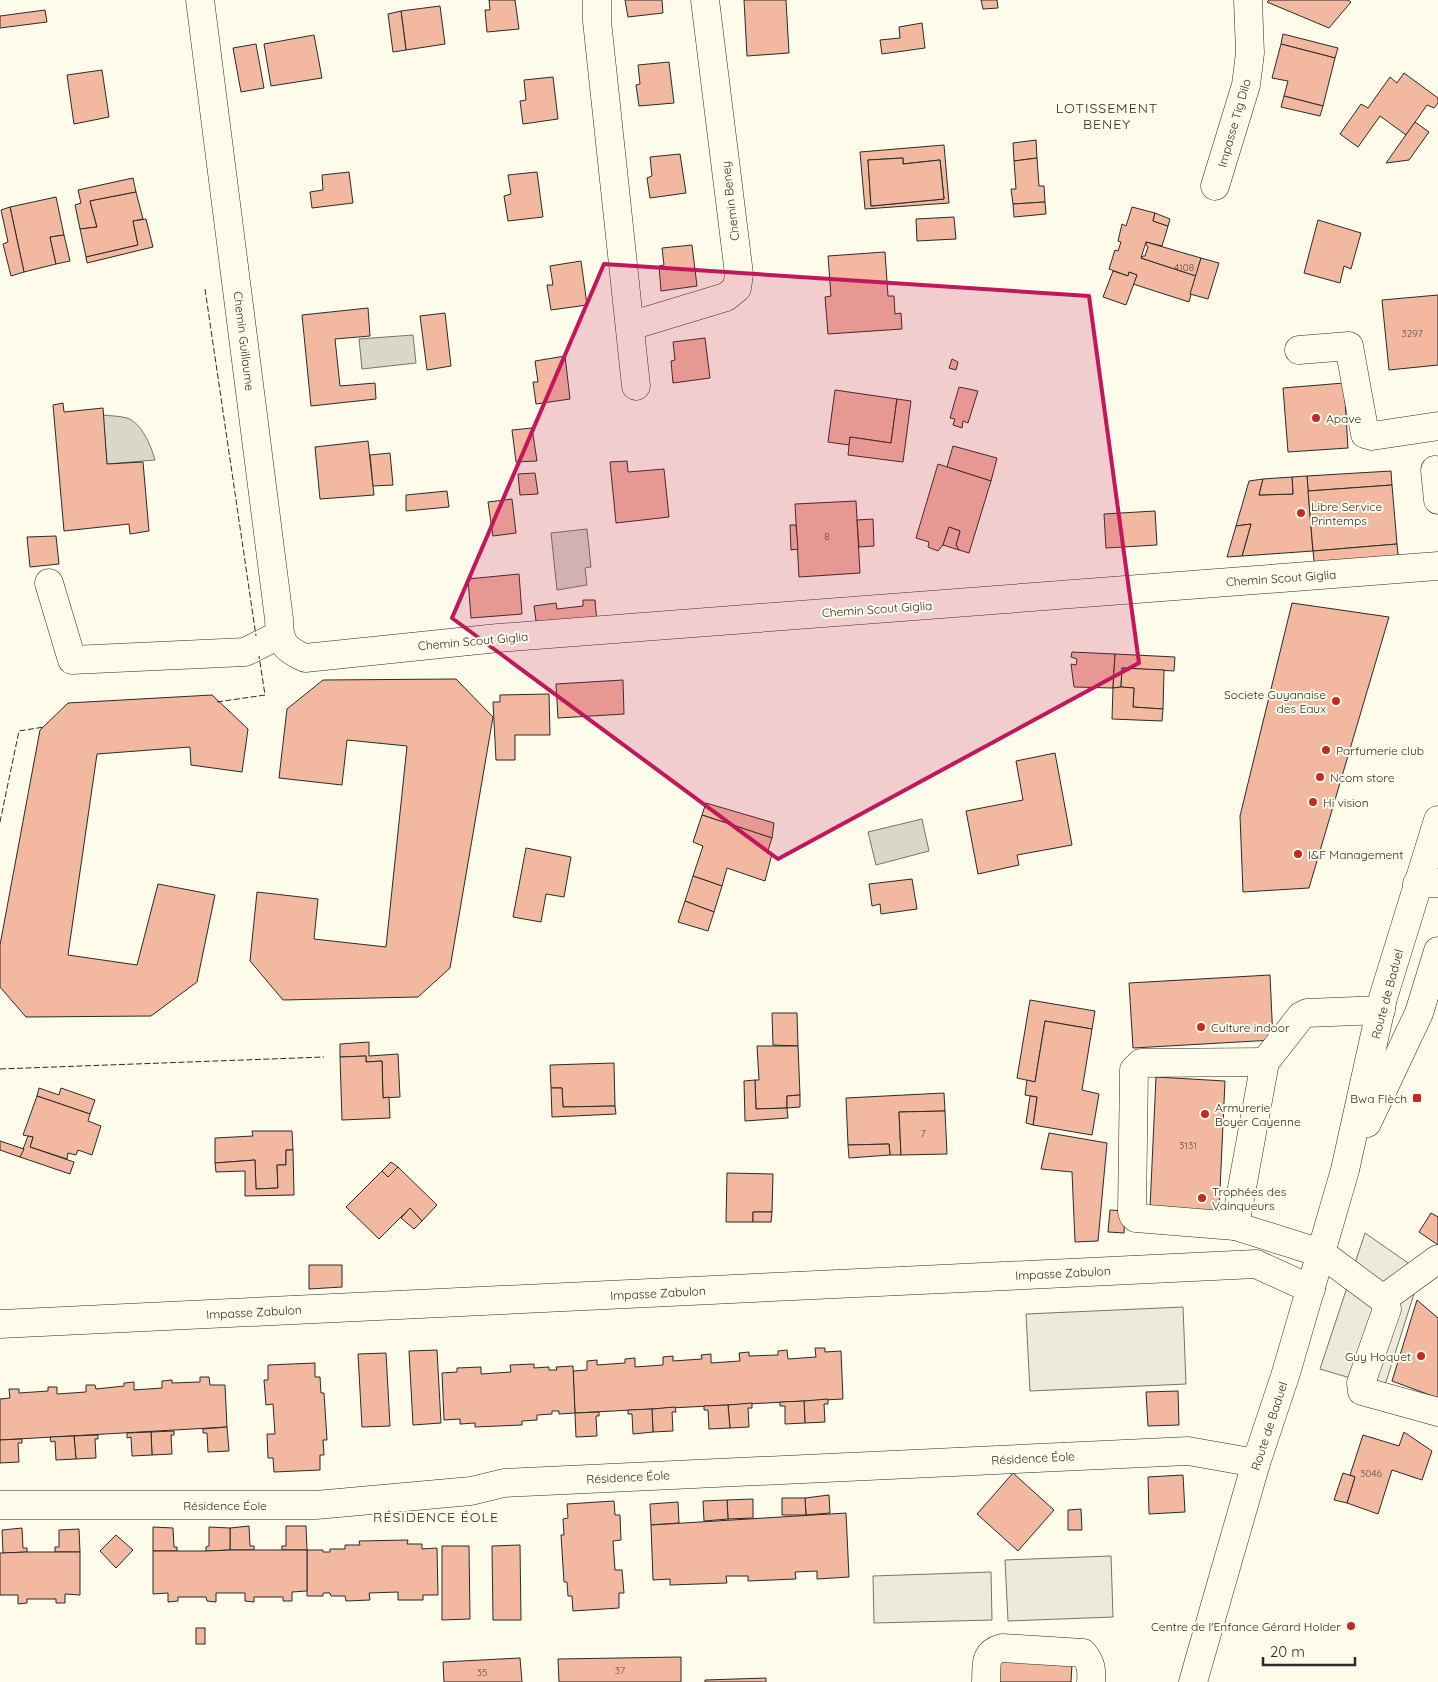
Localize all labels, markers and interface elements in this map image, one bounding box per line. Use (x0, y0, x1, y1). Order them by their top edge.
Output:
street label: Impasse Tig Dilo (1214, 77, 1254, 169)
district label: LOTISSEMENT BENEY (1056, 99, 1158, 133)
street label: Chemin Beney (718, 160, 742, 242)
house number: 4108 (1174, 261, 1194, 274)
street label: Chemin Guillaume (230, 290, 258, 392)
house number: 3297 (1401, 327, 1423, 340)
place label: Apave (1326, 411, 1361, 426)
marker: Apave (1310, 412, 1322, 424)
place label: Libre Service Printemps (1311, 499, 1383, 528)
marker: Libre Service Printemps (1295, 507, 1307, 519)
house number: 8 (824, 530, 830, 543)
street label: Chemin Scout Giglia (1225, 567, 1337, 589)
street label: Chemin Scout Giglia (821, 598, 933, 620)
street label: Chemin Scout Giglia (417, 629, 529, 653)
place label: Societe Guyanaise des Eaux (1224, 687, 1326, 716)
marker: Societe Guyanaise des Eaux (1330, 695, 1342, 707)
place label: Parfumerie club (1336, 743, 1424, 758)
marker: Parfumerie club (1320, 744, 1332, 756)
place label: Ncom store (1330, 770, 1395, 785)
marker: Ncom store (1314, 771, 1326, 783)
place label: Hi vision (1323, 795, 1369, 810)
marker: Hi vision (1307, 796, 1319, 808)
place label: I&F Management (1308, 847, 1403, 862)
marker: I&F Management (1292, 848, 1304, 860)
street label: Route de Baduel (1368, 947, 1406, 1041)
place label: Culture indoor (1211, 1020, 1290, 1035)
marker: Culture indoor (1195, 1021, 1207, 1033)
place label: Bwa Flèch (1350, 1091, 1407, 1106)
marker: Bwa Flèch (1411, 1092, 1423, 1104)
place label: Armurerie Boyer Cayenne (1215, 1100, 1301, 1129)
marker: Armurerie Boyer Cayenne (1199, 1108, 1211, 1120)
house number: 7 (920, 1127, 926, 1140)
house number: 3131 (1179, 1139, 1197, 1152)
place label: Trophées des Vainqueurs (1212, 1184, 1287, 1213)
marker: Trophées des Vainqueurs (1196, 1192, 1208, 1204)
street label: Impasse Zabulon (1015, 1263, 1111, 1283)
street label: Impasse Zabulon (610, 1283, 706, 1303)
street label: Impasse Zabulon (206, 1302, 302, 1322)
place label: Guy Hoquet (1345, 1349, 1411, 1364)
marker: Guy Hoquet (1415, 1350, 1427, 1362)
street label: Route de Baduel (1248, 1380, 1290, 1472)
street label: Résidence Éole (991, 1448, 1075, 1468)
street label: Résidence Éole (586, 1467, 670, 1487)
house number: 3046 (1360, 1467, 1383, 1480)
street label: Résidence Éole (183, 1498, 267, 1513)
district label: RÉSIDENCE ÉOLE (373, 1508, 499, 1526)
place label: Centre de l'Enfance Gérard Holder (1151, 1619, 1341, 1634)
marker: Centre de l'Enfance Gérard Holder (1345, 1620, 1357, 1632)
scale bar (1263, 1634, 1356, 1666)
text: 20 m (1270, 1642, 1305, 1661)
house number: 37 (615, 1664, 625, 1677)
house number: 35 (477, 1666, 487, 1679)

